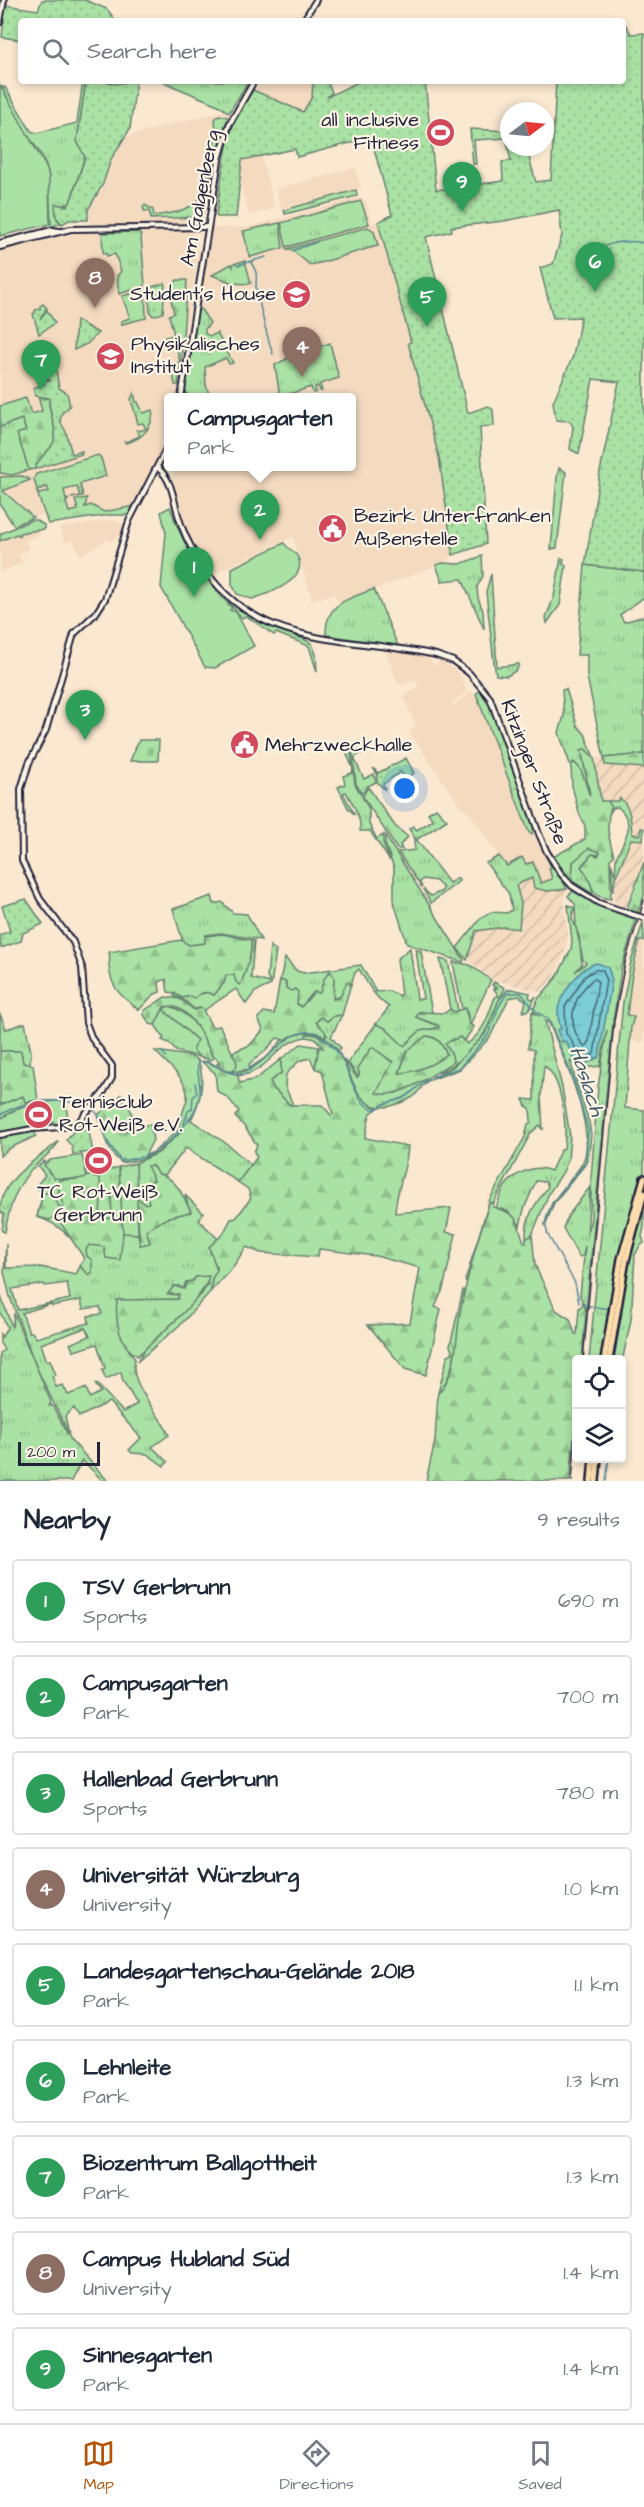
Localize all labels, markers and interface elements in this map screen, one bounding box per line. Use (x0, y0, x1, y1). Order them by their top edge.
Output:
search box (18, 18, 626, 84)
icon: search (39, 35, 72, 68)
text: Search here (87, 36, 217, 67)
north arrow (500, 102, 554, 156)
place label: all inclusive Fitness (321, 106, 419, 157)
sports icon: all inclusive Fitness (424, 116, 456, 148)
street label: Am Galgenberg (173, 128, 228, 269)
pin: 9 (442, 162, 482, 212)
pin: 6 (576, 242, 614, 292)
pin: 8 (76, 258, 115, 308)
school or university icon: Student's House (281, 278, 313, 310)
pin: 5 (408, 278, 446, 327)
place label: Student's House (130, 280, 276, 308)
pin: 4 (282, 328, 322, 377)
place label: Physikalisches Institut (131, 330, 260, 381)
pin: 7 (22, 340, 60, 390)
school or university icon: Physikalisches Institut (94, 340, 126, 372)
popup (164, 393, 356, 471)
text: Campusgarten (188, 403, 332, 434)
text: Park (188, 434, 234, 462)
pin: 2 (240, 490, 280, 540)
place label: Bezirk Unterfranken Außenstelle (354, 502, 551, 553)
public building icon: Bezirk Unterfranken Außenstelle (317, 512, 349, 544)
pin: 1 (174, 548, 214, 597)
pin: 3 (66, 690, 104, 740)
street label: Kitzinger Straße (492, 695, 575, 849)
public building icon: Mehrzweckhalle (228, 729, 260, 761)
place label: Mehrzweckhalle (265, 731, 413, 759)
your location (390, 774, 419, 803)
water label: Haslach (562, 1042, 612, 1121)
place label: Tennisclub Rot-Weiß e.V. (59, 1088, 183, 1139)
sports icon: Tennisclub Rot-Weiß e.V. (22, 1098, 54, 1130)
sports icon: TC Rot-Weiß Gerbrunn (82, 1145, 114, 1177)
place label: TC Rot-Weiß Gerbrunn (37, 1178, 159, 1229)
map controls (572, 1355, 626, 1463)
button: locate (572, 1355, 626, 1409)
button: layers (572, 1409, 626, 1463)
scale bar (18, 1439, 100, 1466)
text: 200 m (27, 1441, 75, 1463)
text: Nearby (24, 1502, 111, 1538)
text: 9 results (537, 1506, 620, 1534)
text: TSV Gerbrunn (83, 1572, 230, 1603)
text: 1 (44, 1587, 47, 1615)
text: 690 m (558, 1587, 618, 1615)
text: Sports (83, 1603, 147, 1631)
text: Campusgarten (83, 1668, 228, 1699)
text: 2 (40, 1683, 51, 1711)
text: 700 m (557, 1683, 618, 1711)
text: Park (83, 1699, 129, 1727)
text: Hallenbad Gerbrunn (83, 1764, 278, 1795)
text: 3 (40, 1779, 51, 1807)
text: 780 m (557, 1779, 618, 1807)
text: Sports (83, 1795, 147, 1823)
text: Universität Würzburg (83, 1860, 299, 1891)
text: 4 (39, 1875, 52, 1903)
text: 1.0 km (564, 1875, 618, 1903)
text: University (83, 1891, 172, 1919)
text: Landesgartenschau-Gelände 2018 (83, 1956, 415, 1987)
text: 5 (38, 1971, 53, 1999)
text: 1.1 km (574, 1971, 618, 1999)
text: Park (83, 1987, 129, 2015)
text: Lehnleite (83, 2052, 172, 2083)
text: 6 (39, 2067, 52, 2095)
text: 1.3 km (567, 2067, 618, 2095)
text: Park (83, 2083, 129, 2111)
text: Biozentrum Ballgottheit (83, 2148, 317, 2179)
text: 7 (39, 2163, 52, 2191)
text: 1.3 km (567, 2163, 618, 2191)
text: Park (83, 2179, 129, 2207)
text: Campus Hubland Süd (83, 2244, 289, 2275)
text: 8 (39, 2259, 52, 2287)
text: 1.4 km (563, 2259, 618, 2287)
text: University (83, 2275, 172, 2303)
text: Sinnesgarten (83, 2340, 212, 2371)
text: 9 (40, 2355, 51, 2383)
text: 1.4 km (563, 2355, 618, 2383)
text: Park (83, 2371, 129, 2399)
tab: Map (82, 2437, 115, 2495)
tab: Directions (280, 2437, 354, 2495)
tab: Saved (518, 2437, 562, 2495)

